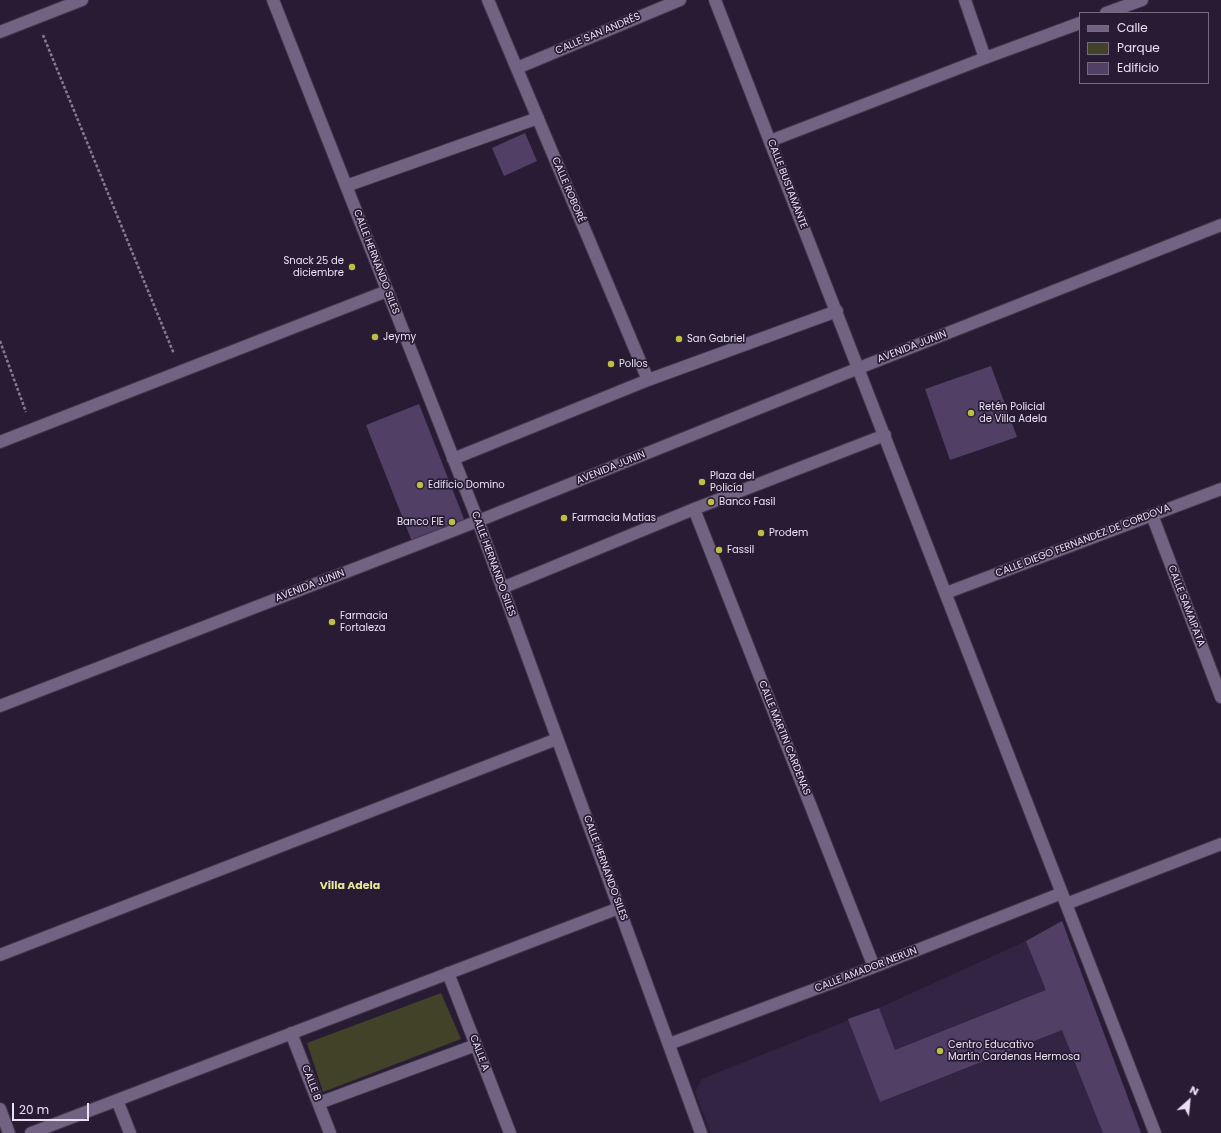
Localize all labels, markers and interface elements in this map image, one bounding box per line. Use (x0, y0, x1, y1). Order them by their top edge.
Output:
street label: CALLE SAN ANDRÉS (554, 11, 642, 57)
legend (1079, 12, 1209, 84)
text: Calle (1117, 19, 1148, 36)
text: Parque (1117, 39, 1160, 56)
text: Edificio (1117, 59, 1159, 76)
street label: CALLE BUSTAMANTE (764, 138, 810, 230)
street label: CALLE ROBORÉ (549, 155, 587, 225)
street label: CALLE HERNANDO SILES (350, 208, 402, 316)
place label: Snack 25 de diciembre (283, 255, 344, 278)
marker: Snack 25 de diciembre (347, 262, 357, 272)
street label: AVENIDA JUNIN (876, 328, 948, 366)
place label: Jeymy (383, 331, 416, 343)
marker: Jeymy (370, 332, 380, 342)
place label: San Gabriel (687, 333, 745, 345)
marker: San Gabriel (674, 334, 684, 344)
place label: Pollos (619, 358, 648, 370)
marker: Pollos (606, 359, 616, 369)
place label: Retén Policial de Villa Adela (979, 401, 1047, 424)
marker: Retén Policial de Villa Adela (966, 408, 976, 418)
street label: AVENIDA JUNIN (575, 449, 647, 487)
place label: Plaza del Policía (710, 470, 754, 494)
marker: Plaza del Policía (697, 477, 707, 487)
place label: Edificio Domino (428, 479, 505, 491)
marker: Edificio Domino (415, 480, 425, 490)
place label: Banco Fasil (719, 496, 775, 508)
marker: Banco Fasil (706, 497, 716, 507)
street label: CALLE DIEGO FERNANDEZ DE CORDOVA (994, 502, 1172, 580)
street label: CALLE HERNANDO SILES (468, 510, 518, 618)
place label: Farmacia Matias (572, 512, 656, 524)
marker: Farmacia Matias (559, 513, 569, 523)
place label: Banco FIE (397, 516, 444, 528)
marker: Banco FIE (447, 517, 457, 527)
place label: Prodem (769, 527, 808, 539)
marker: Prodem (756, 528, 766, 538)
place label: Fassil (727, 544, 754, 556)
marker: Fassil (714, 545, 724, 555)
street label: CALLE SAMAIPATA (1165, 564, 1207, 648)
street label: AVENIDA JUNIN (274, 567, 346, 605)
place label: Farmacia Fortaleza (340, 610, 388, 634)
marker: Farmacia Fortaleza (327, 617, 337, 627)
street label: CALLE MARTIN CARDENAS (756, 679, 812, 797)
street label: CALLE HERNANDO SILES (580, 814, 630, 922)
district label: Villa Adela (320, 879, 380, 893)
street label: CALLE AMADOR NERUN (813, 945, 919, 995)
street label: CALLE A (467, 1033, 491, 1073)
place label: Centro Educativo Martín Cardenas Hermosa (948, 1039, 1080, 1062)
marker: Centro Educativo Martín Cardenas Hermosa (935, 1046, 945, 1056)
street label: CALLE B (299, 1064, 323, 1102)
north arrow (1169, 1081, 1209, 1121)
text: N (1187, 1081, 1202, 1099)
scale bar (14, 1095, 91, 1121)
text: 20 m (19, 1101, 49, 1118)

